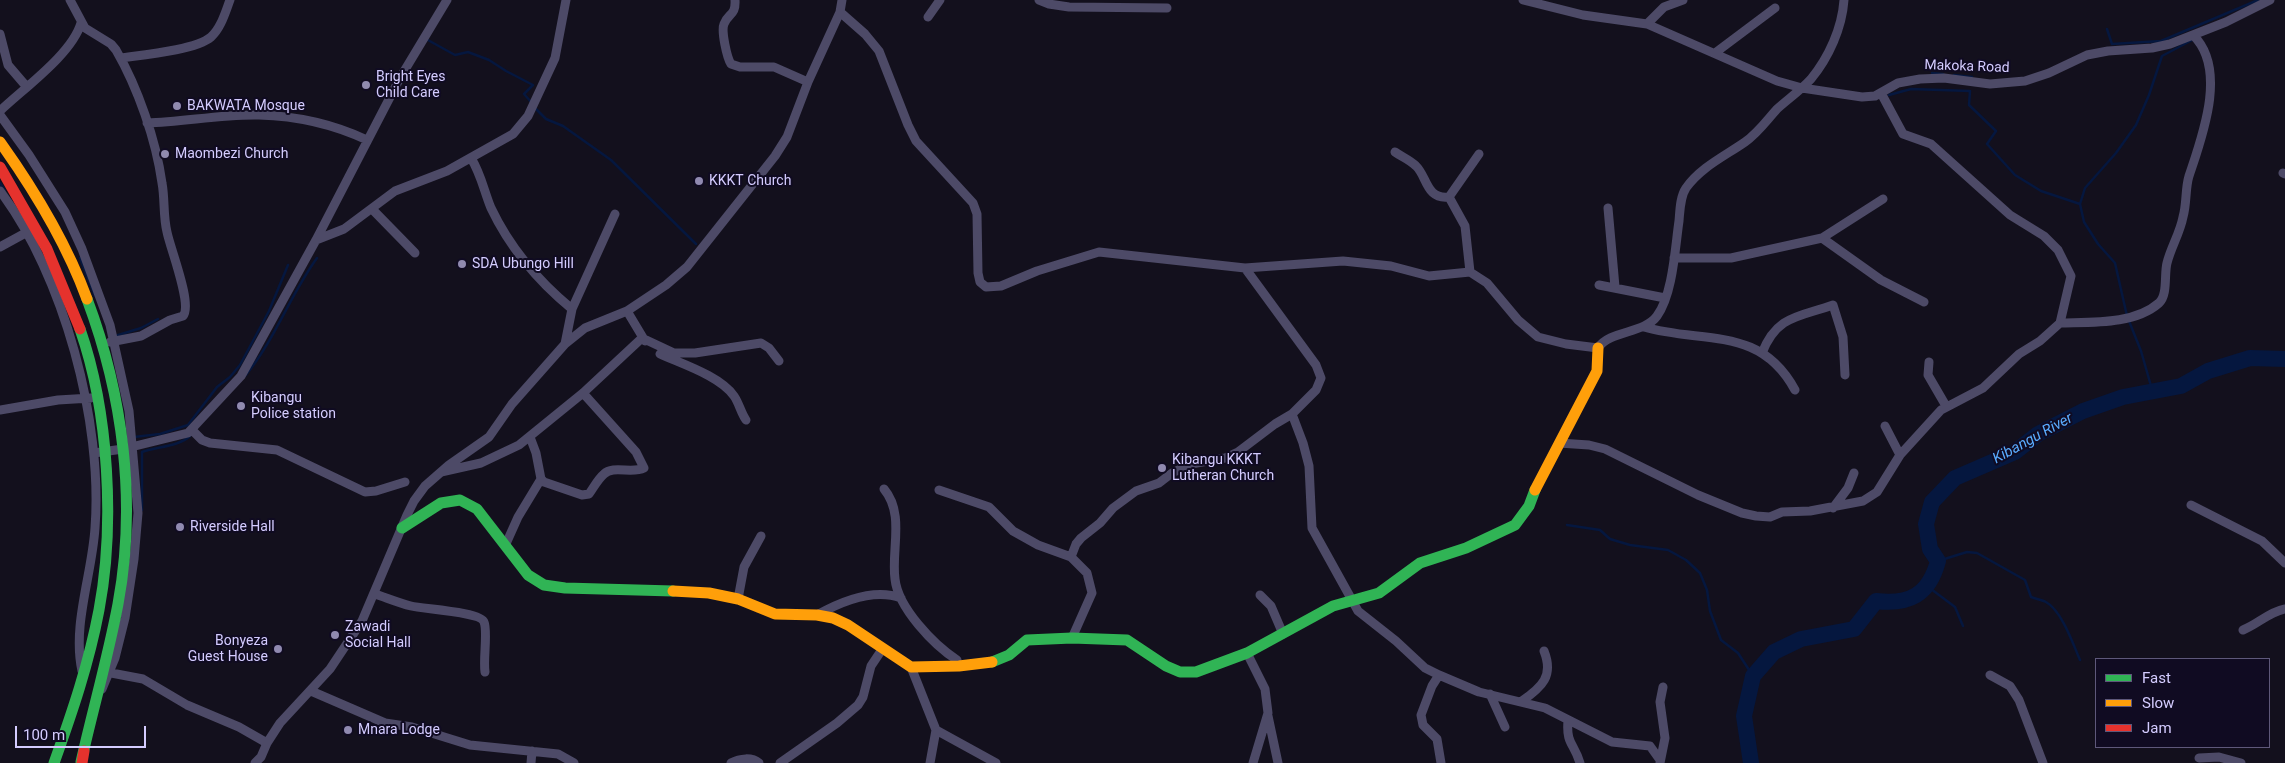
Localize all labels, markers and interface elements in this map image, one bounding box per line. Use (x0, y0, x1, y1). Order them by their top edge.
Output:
street label: Makoka Road (1924, 57, 2010, 77)
place label: Bright Eyes Child Care (376, 69, 445, 102)
marker: Bright Eyes Child Care (360, 79, 372, 91)
place label: BAKWATA Mosque (187, 98, 305, 114)
marker: BAKWATA Mosque (171, 100, 183, 112)
place label: Maombezi Church (175, 146, 288, 162)
marker: Maombezi Church (159, 148, 171, 160)
place label: KKKT Church (709, 173, 791, 189)
marker: KKKT Church (693, 175, 705, 187)
place label: SDA Ubungo Hill (472, 256, 574, 272)
marker: SDA Ubungo Hill (456, 258, 468, 270)
place label: Kibangu Police station (251, 390, 336, 422)
marker: Kibangu Police station (235, 400, 247, 412)
water label: Kibangu River (1990, 410, 2076, 468)
place label: Kibangu KKKT Lutheran Church (1172, 452, 1274, 484)
marker: Kibangu KKKT Lutheran Church (1156, 462, 1168, 474)
place label: Riverside Hall (190, 519, 275, 535)
marker: Riverside Hall (174, 521, 186, 533)
place label: Zawadi Social Hall (345, 619, 411, 652)
marker: Zawadi Social Hall (329, 629, 341, 641)
place label: Bonyeza Guest House (188, 633, 268, 666)
marker: Bonyeza Guest House (272, 643, 284, 655)
legend (2095, 658, 2270, 748)
text: Fast (2142, 669, 2171, 687)
text: Slow (2142, 694, 2174, 712)
scale bar (18, 716, 149, 748)
text: Jam (2142, 719, 2172, 737)
place label: Mnara Lodge (358, 722, 440, 738)
marker: Mnara Lodge (342, 724, 354, 736)
text: 100 m (23, 726, 65, 744)

